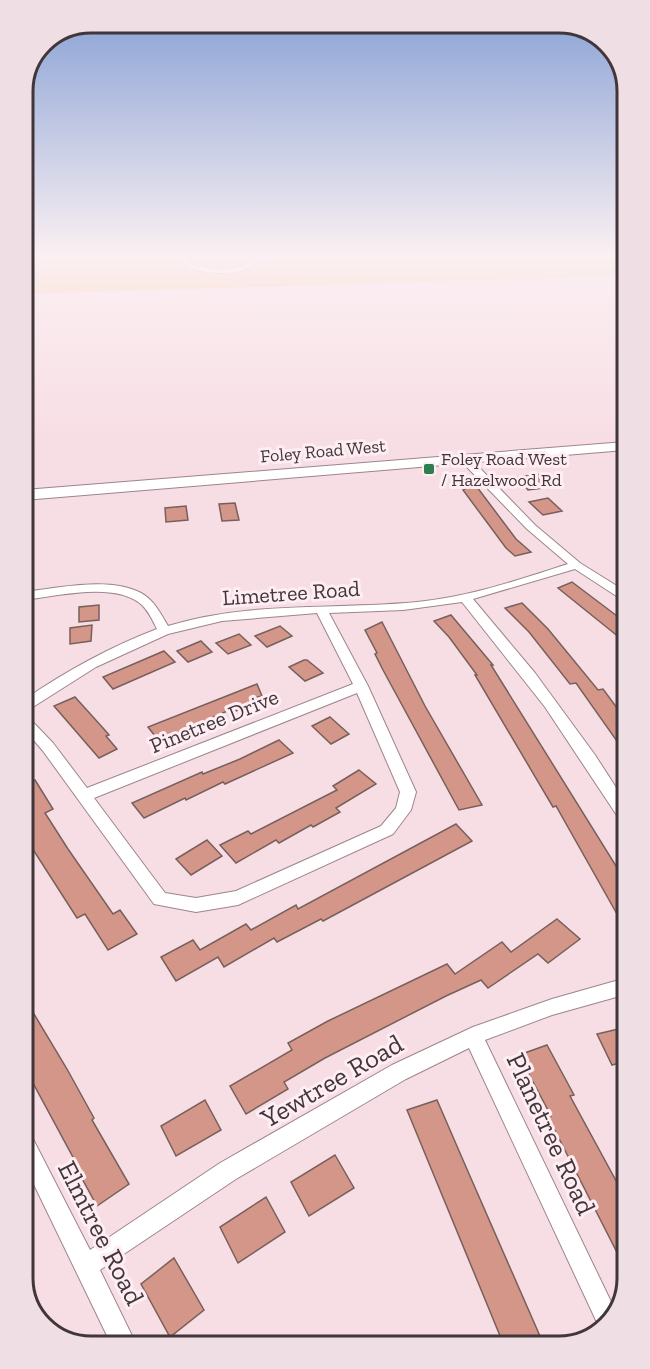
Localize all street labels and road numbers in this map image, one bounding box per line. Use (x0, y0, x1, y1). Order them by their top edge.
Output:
street label: Foley Road West (259, 435, 387, 467)
street label: Limetree Road (221, 575, 361, 611)
street label: Pinetree Drive (146, 683, 282, 759)
street label: Yewtree Road (254, 1027, 409, 1135)
street label: Planetree Road (500, 1048, 603, 1220)
street label: Elmtree Road (51, 1156, 151, 1310)

